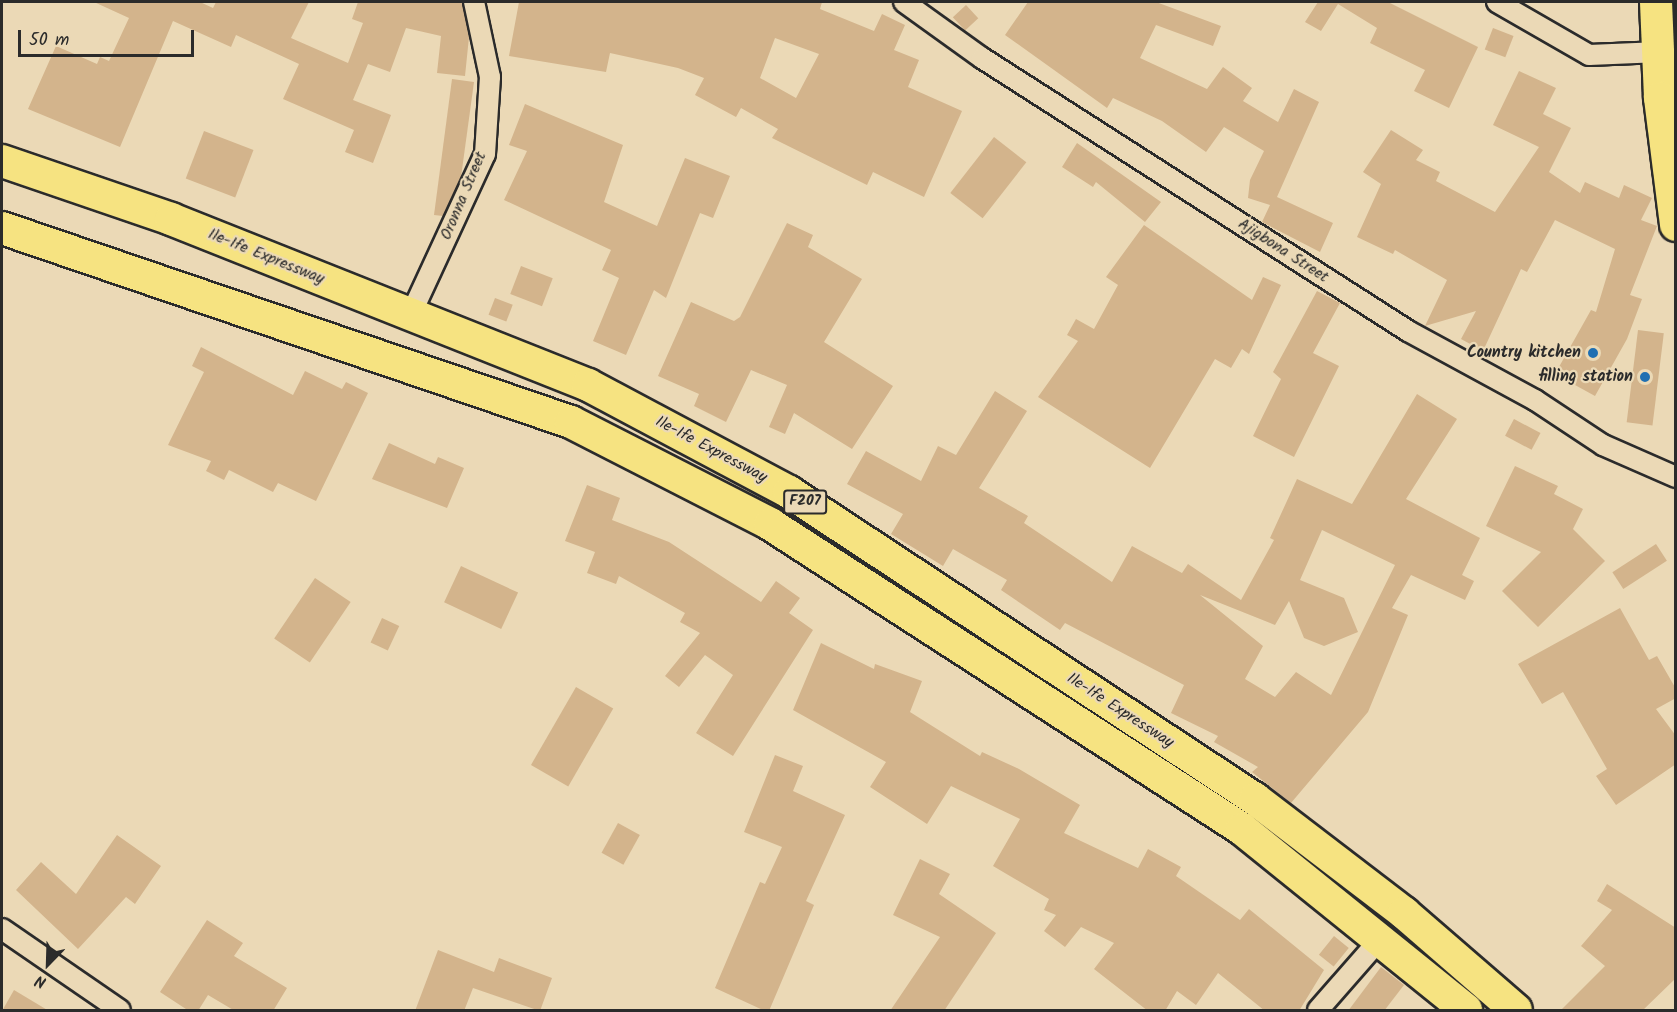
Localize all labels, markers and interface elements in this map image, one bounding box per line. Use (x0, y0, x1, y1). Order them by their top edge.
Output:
scale bar (21, 18, 196, 56)
text: 50 m (29, 26, 69, 55)
street label: Oronna Street (437, 149, 491, 243)
street label: Ajigbona Street (1234, 215, 1332, 287)
street label: Ile-Ife Expressway (205, 225, 327, 289)
place label: Country kitchen (1467, 343, 1581, 363)
marker: Country kitchen (1586, 346, 1600, 360)
place label: filling station (1539, 367, 1633, 387)
marker: filling station (1638, 370, 1652, 384)
street label: Ile-Ife Expressway (652, 412, 770, 488)
road number: F207 (782, 490, 828, 514)
street label: Ile-Ife Expressway (1063, 669, 1177, 753)
north arrow (18, 934, 78, 994)
text: N (31, 968, 50, 995)

